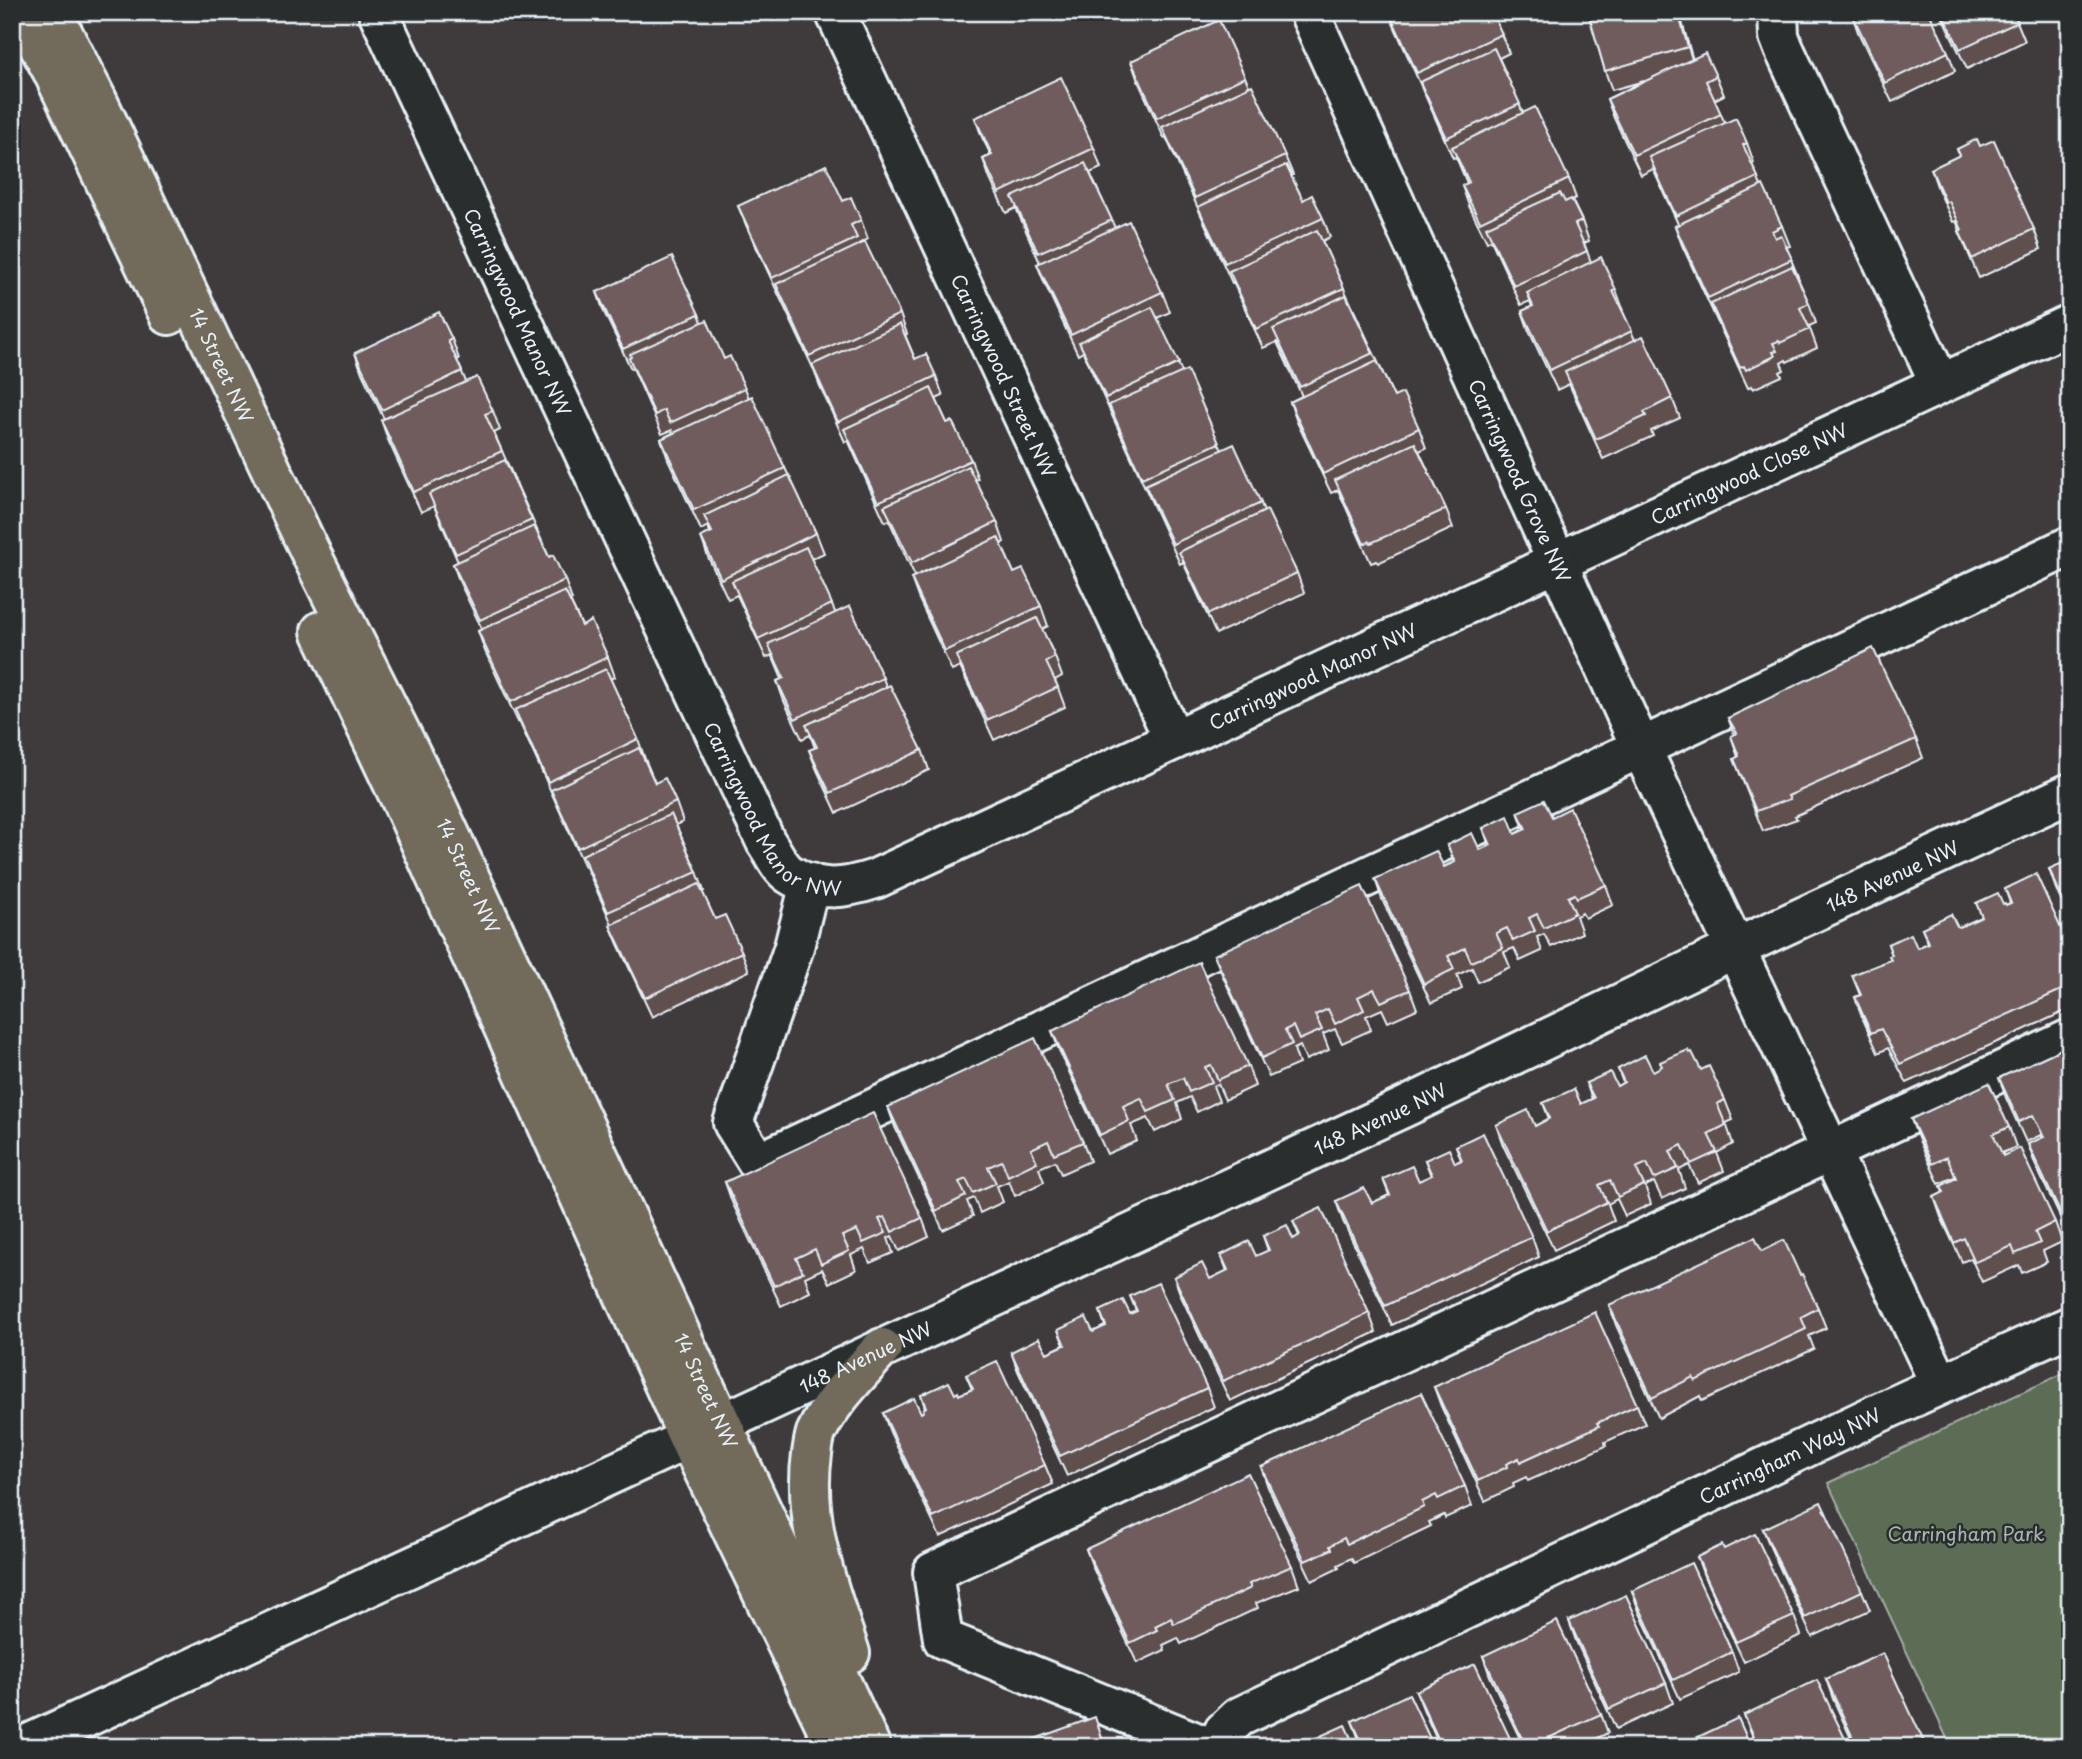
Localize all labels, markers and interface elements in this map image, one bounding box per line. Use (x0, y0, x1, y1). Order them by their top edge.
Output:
street label: Carringwood Manor NW (457, 203, 579, 421)
street label: Carringwood Street NW (945, 269, 1064, 483)
street label: 14 Street NW (183, 303, 261, 428)
street label: Carringwood Grove NW (1462, 374, 1579, 587)
street label: Carringwood Close NW (1646, 415, 1853, 531)
street label: Carringwood Manor NW (1204, 615, 1422, 736)
street label: Carringwood Manor NW (698, 717, 843, 901)
street label: 14 Street NW (430, 813, 508, 938)
street label: 148 Avenue NW (1821, 833, 1963, 919)
street label: 148 Avenue NW (1309, 1075, 1451, 1161)
street label: 148 Avenue NW (794, 1314, 937, 1400)
street label: 14 Street NW (668, 1328, 745, 1453)
street label: Carringham Way NW (1694, 1400, 1885, 1510)
park label: Carringham Park (1888, 1519, 2045, 1547)

